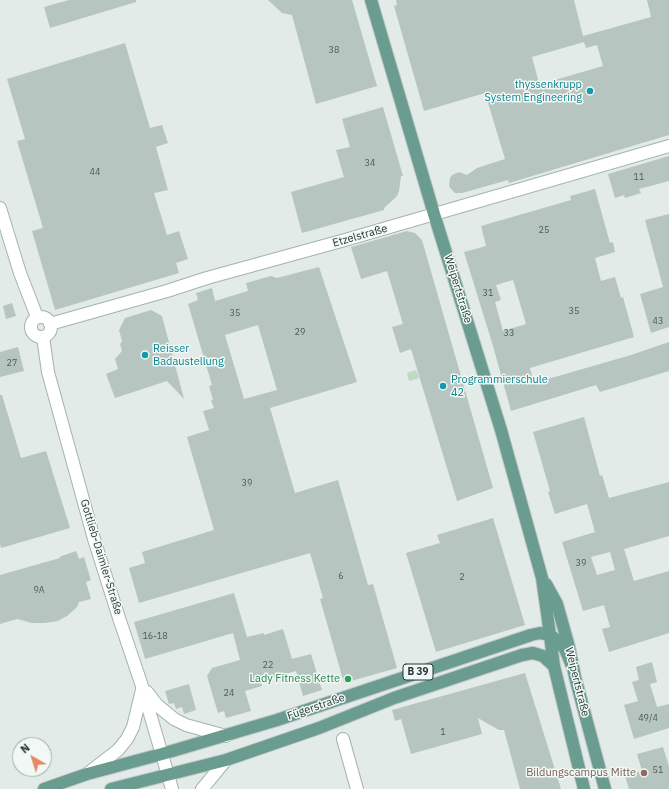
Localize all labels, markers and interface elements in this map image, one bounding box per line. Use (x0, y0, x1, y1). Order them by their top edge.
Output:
house number: 38 (329, 45, 339, 55)
place label: thyssenkrupp System Engineering (484, 78, 582, 104)
marker: thyssenkrupp System Engineering (585, 86, 595, 96)
house number: 34 (365, 158, 375, 168)
house number: 44 (90, 167, 100, 177)
house number: 11 (634, 172, 644, 182)
street label: Etzelstraße (331, 222, 389, 250)
house number: 25 (539, 225, 549, 235)
street label: Weipertstraße (441, 253, 475, 325)
house number: 31 (483, 288, 493, 298)
house number: 35 (569, 306, 579, 316)
house number: 35 (230, 308, 240, 318)
house number: 43 (653, 316, 663, 326)
house number: 29 (295, 327, 305, 337)
house number: 33 (504, 328, 514, 338)
place label: Reisser Badaustellung (153, 342, 224, 368)
marker: Reisser Badaustellung (140, 350, 150, 360)
house number: 27 (7, 358, 17, 368)
place label: Programmierschule 42 (451, 373, 548, 399)
marker: Programmierschule 42 (438, 381, 448, 391)
house number: 39 (242, 478, 252, 488)
street label: Gottlieb-Daimler-Straße (77, 498, 125, 616)
house number: 39 (576, 558, 586, 568)
house number: 6 (338, 571, 344, 581)
house number: 2 (459, 572, 465, 582)
house number: 9A (33, 585, 45, 595)
house number: 16-18 (142, 631, 168, 641)
street label: Weipertstraße (562, 646, 592, 718)
house number: 22 (263, 660, 273, 670)
road number: B 39 (403, 664, 433, 680)
place label: Lady Fitness Kette (250, 672, 340, 686)
marker: Lady Fitness Kette (343, 674, 353, 684)
house number: 24 (224, 688, 234, 698)
street label: Fügerstraße (285, 691, 347, 723)
house number: 49/4 (638, 713, 658, 723)
house number: 1 (440, 727, 446, 737)
north arrow (12, 737, 52, 777)
text: N (18, 741, 33, 756)
house number: 51 (653, 765, 663, 775)
place label: Bildungscampus Mitte (526, 766, 636, 780)
marker: Bildungscampus Mitte (639, 768, 649, 778)

